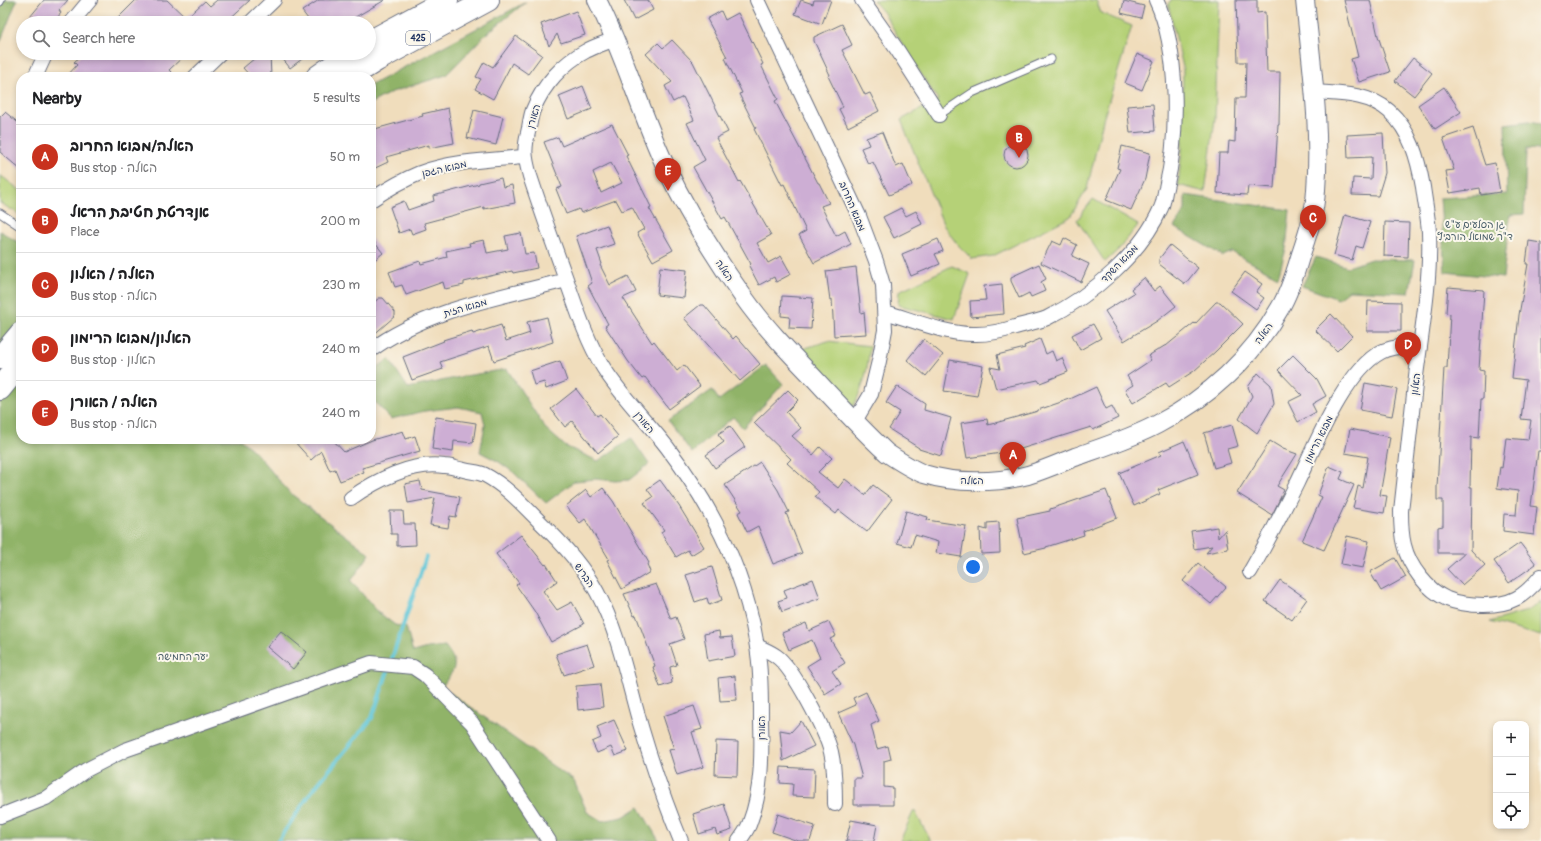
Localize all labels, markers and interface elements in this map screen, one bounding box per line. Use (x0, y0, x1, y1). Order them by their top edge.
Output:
search box (16, 16, 376, 60)
icon: search (30, 27, 52, 49)
text: Search here (62, 29, 135, 48)
road number: 425 (406, 31, 430, 45)
text: Nearby (32, 88, 81, 109)
text: 5 results (313, 90, 360, 106)
street label: האורן (525, 103, 543, 130)
pin: B (1006, 125, 1032, 158)
text: האלה/מבוא החרוב (70, 137, 194, 156)
text: A (41, 149, 49, 165)
text: 50 m (330, 149, 360, 165)
street label: מבוא הגפן (421, 158, 468, 180)
pin: E (655, 158, 681, 191)
text: Bus stop · האלה (70, 160, 157, 176)
street label: מבוא החרוב (836, 180, 868, 233)
text: אנדרטת חטיבת הראל (70, 203, 209, 222)
pin: C (1300, 205, 1326, 238)
text: B (41, 213, 49, 229)
text: 200 m (321, 213, 360, 229)
park label: גן הסלעים ע"ש ד"ר שמואל הורביץ (1437, 219, 1513, 243)
text: Place (70, 224, 99, 240)
street label: מבוא השקד (1099, 242, 1141, 285)
street label: האלה (713, 257, 736, 284)
text: האלה / האלון (70, 265, 155, 284)
text: C (41, 277, 49, 293)
text: 230 m (323, 277, 360, 293)
text: Bus stop · האלה (70, 288, 157, 304)
street label: מבוא הזית (441, 296, 488, 320)
street label: האלה (1252, 321, 1276, 347)
text: האלון/מבוא הרימון (70, 329, 191, 348)
pin: D (1395, 332, 1421, 365)
text: D (41, 341, 49, 357)
text: 240 m (322, 341, 360, 357)
text: Bus stop · האלון (70, 352, 156, 368)
street label: האלון (1409, 372, 1423, 396)
text: האלה / האורן (70, 393, 158, 412)
text: E (42, 405, 48, 421)
text: 240 m (322, 405, 360, 421)
street label: האורן (632, 409, 657, 436)
street label: מבוא הרימון (1302, 414, 1336, 465)
text: Bus stop · האלה (70, 416, 157, 432)
pin: A (1000, 442, 1026, 475)
street label: האלה (960, 475, 984, 487)
your location (963, 557, 983, 577)
street label: הברוש (572, 561, 597, 590)
park label: יער החמישה (158, 651, 208, 663)
street label: האורן (756, 716, 768, 740)
map controls (1493, 721, 1529, 829)
button: + (1493, 721, 1529, 757)
button: − (1493, 757, 1529, 793)
button: locate (1493, 793, 1529, 829)

